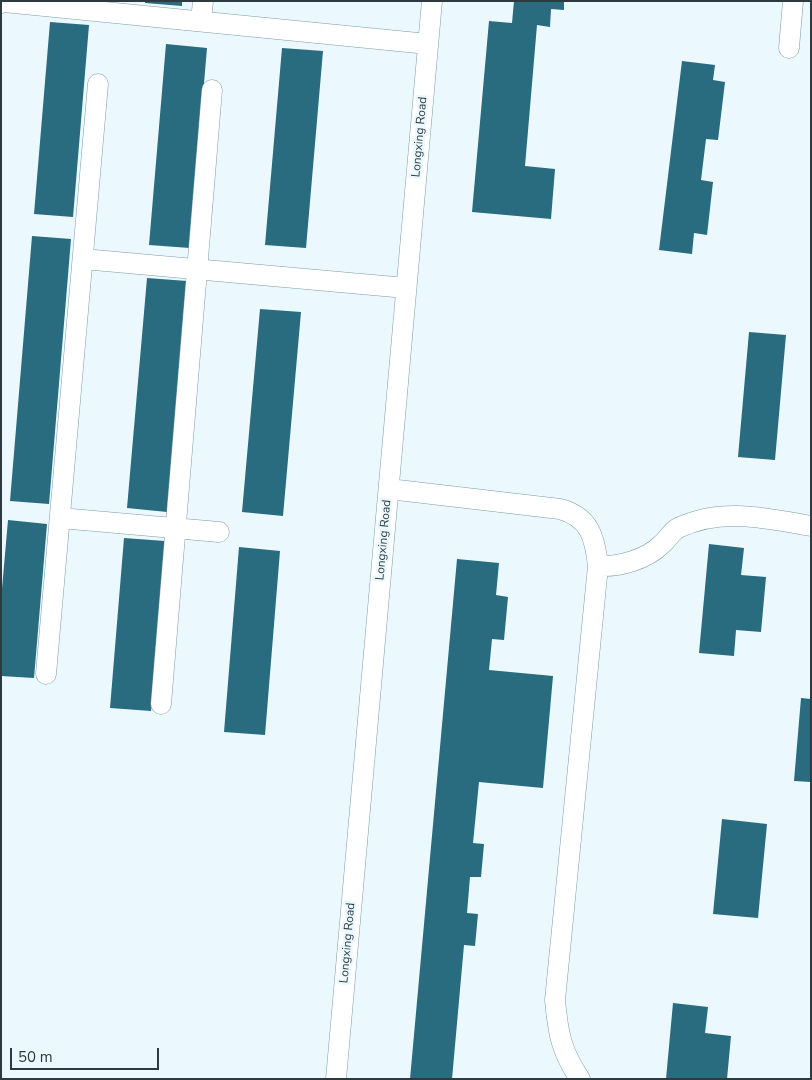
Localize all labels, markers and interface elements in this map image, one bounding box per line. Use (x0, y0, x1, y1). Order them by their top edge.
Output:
street label: Longxing Road (409, 96, 431, 178)
street label: Longxing Road (373, 499, 395, 581)
street label: Longxing Road (337, 902, 359, 984)
scale bar (12, 1038, 161, 1070)
text: 50 m (18, 1047, 53, 1067)

